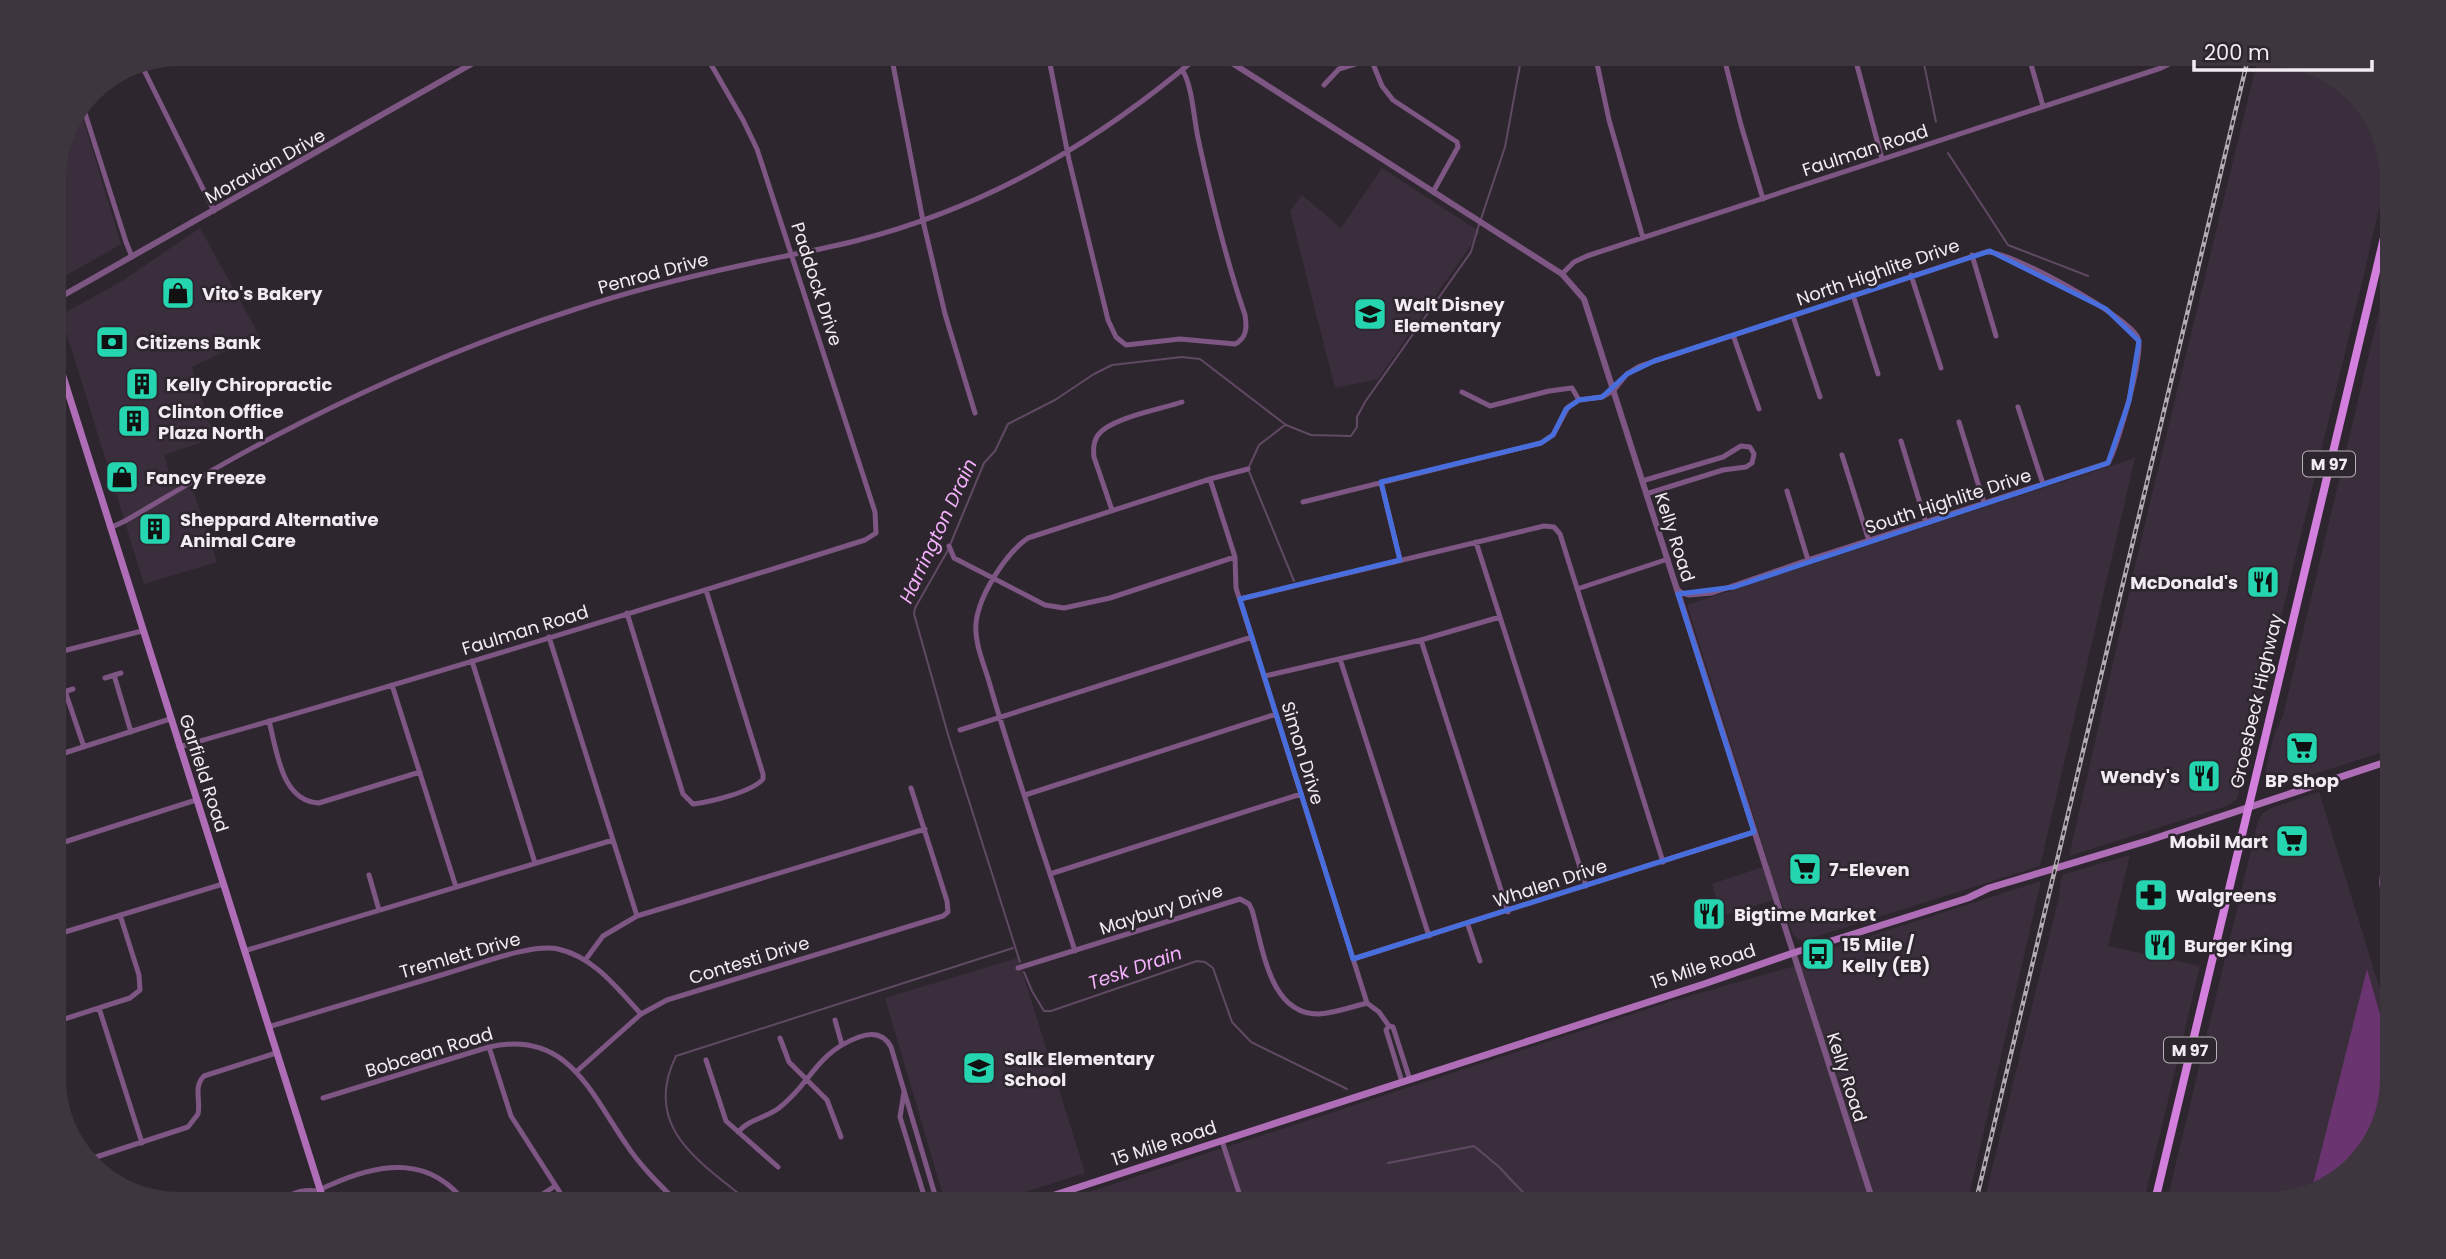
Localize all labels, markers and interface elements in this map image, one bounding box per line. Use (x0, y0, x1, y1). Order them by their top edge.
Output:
scale bar (2194, 28, 2372, 72)
text: 200 m (2204, 38, 2270, 67)
street label: Faulman Road (1799, 118, 1931, 182)
street label: Moravian Drive (200, 123, 330, 209)
street label: Paddock Drive (785, 219, 849, 349)
street label: North Highlite Drive (1793, 232, 1963, 312)
street label: Penrod Drive (595, 246, 711, 300)
shop icon: Vito's Bakery (159, 274, 197, 312)
place label: Vito's Bakery (202, 281, 323, 306)
place label: Walt Disney Elementary (1394, 292, 1505, 338)
school or university icon: Walt Disney Elementary (1351, 295, 1389, 333)
bank icon: Citizens Bank (93, 323, 131, 361)
place label: Citizens Bank (136, 330, 262, 355)
building icon: Kelly Chiropractic (123, 365, 161, 403)
place label: Kelly Chiropractic (166, 372, 332, 397)
place label: Clinton Office Plaza North (158, 399, 284, 445)
building icon: Clinton Office Plaza North (115, 402, 153, 440)
road number: M 97 (2303, 452, 2355, 477)
water label: Harrington Drain (893, 454, 983, 608)
shop icon: Fancy Freeze (103, 458, 141, 496)
street label: South Highlite Drive (1862, 462, 2034, 540)
place label: Fancy Freeze (146, 465, 266, 490)
street label: Kelly Road (1649, 489, 1701, 585)
place label: Sheppard Alternative Animal Care (180, 507, 379, 553)
building icon: Sheppard Alternative Animal Care (136, 510, 174, 548)
restaurant icon: McDonald's (2244, 563, 2282, 601)
place label: McDonald's (2130, 570, 2238, 595)
street label: Faulman Road (459, 599, 591, 661)
street label: Groesbeck Highway (2224, 611, 2288, 791)
street label: Simon Drive (1275, 698, 1331, 808)
street label: Garfield Road (173, 711, 235, 835)
supermarket icon: BP Shop (2283, 729, 2321, 767)
restaurant icon: Wendy's (2185, 757, 2223, 795)
place label: Wendy's (2100, 764, 2180, 789)
place label: BP Shop (2265, 768, 2339, 793)
supermarket icon: Mobil Mart (2273, 822, 2311, 860)
place label: Mobil Mart (2170, 829, 2268, 854)
supermarket icon: 7-Eleven (1786, 850, 1824, 888)
street label: Whalen Drive (1490, 853, 1610, 913)
place label: 7-Eleven (1829, 857, 1910, 882)
pharmacy icon: Walgreens (2132, 876, 2170, 914)
street label: Maybury Drive (1096, 877, 1226, 941)
place label: Walgreens (2176, 883, 2277, 908)
restaurant icon: Bigtime Market (1690, 895, 1728, 933)
place label: Bigtime Market (1734, 902, 1876, 927)
street label: Tremlett Drive (397, 926, 523, 984)
restaurant icon: Burger King (2141, 926, 2179, 964)
street label: Contesti Drive (686, 930, 812, 990)
place label: 15 Mile / Kelly (EB) (1842, 932, 1930, 978)
place label: Burger King (2184, 933, 2293, 958)
bus stop icon: 15 Mile / Kelly (EB) (1799, 935, 1837, 973)
street label: 15 Mile Road (1647, 937, 1759, 995)
water label: Tesk Drain (1084, 939, 1186, 997)
street label: Bobcean Road (362, 1021, 496, 1083)
street label: Kelly Road (1821, 1029, 1873, 1125)
road number: M 97 (2164, 1038, 2216, 1062)
place label: Salk Elementary School (1004, 1046, 1155, 1092)
school or university icon: Salk Elementary School (960, 1049, 998, 1087)
street label: 15 Mile Road (1108, 1114, 1220, 1172)

